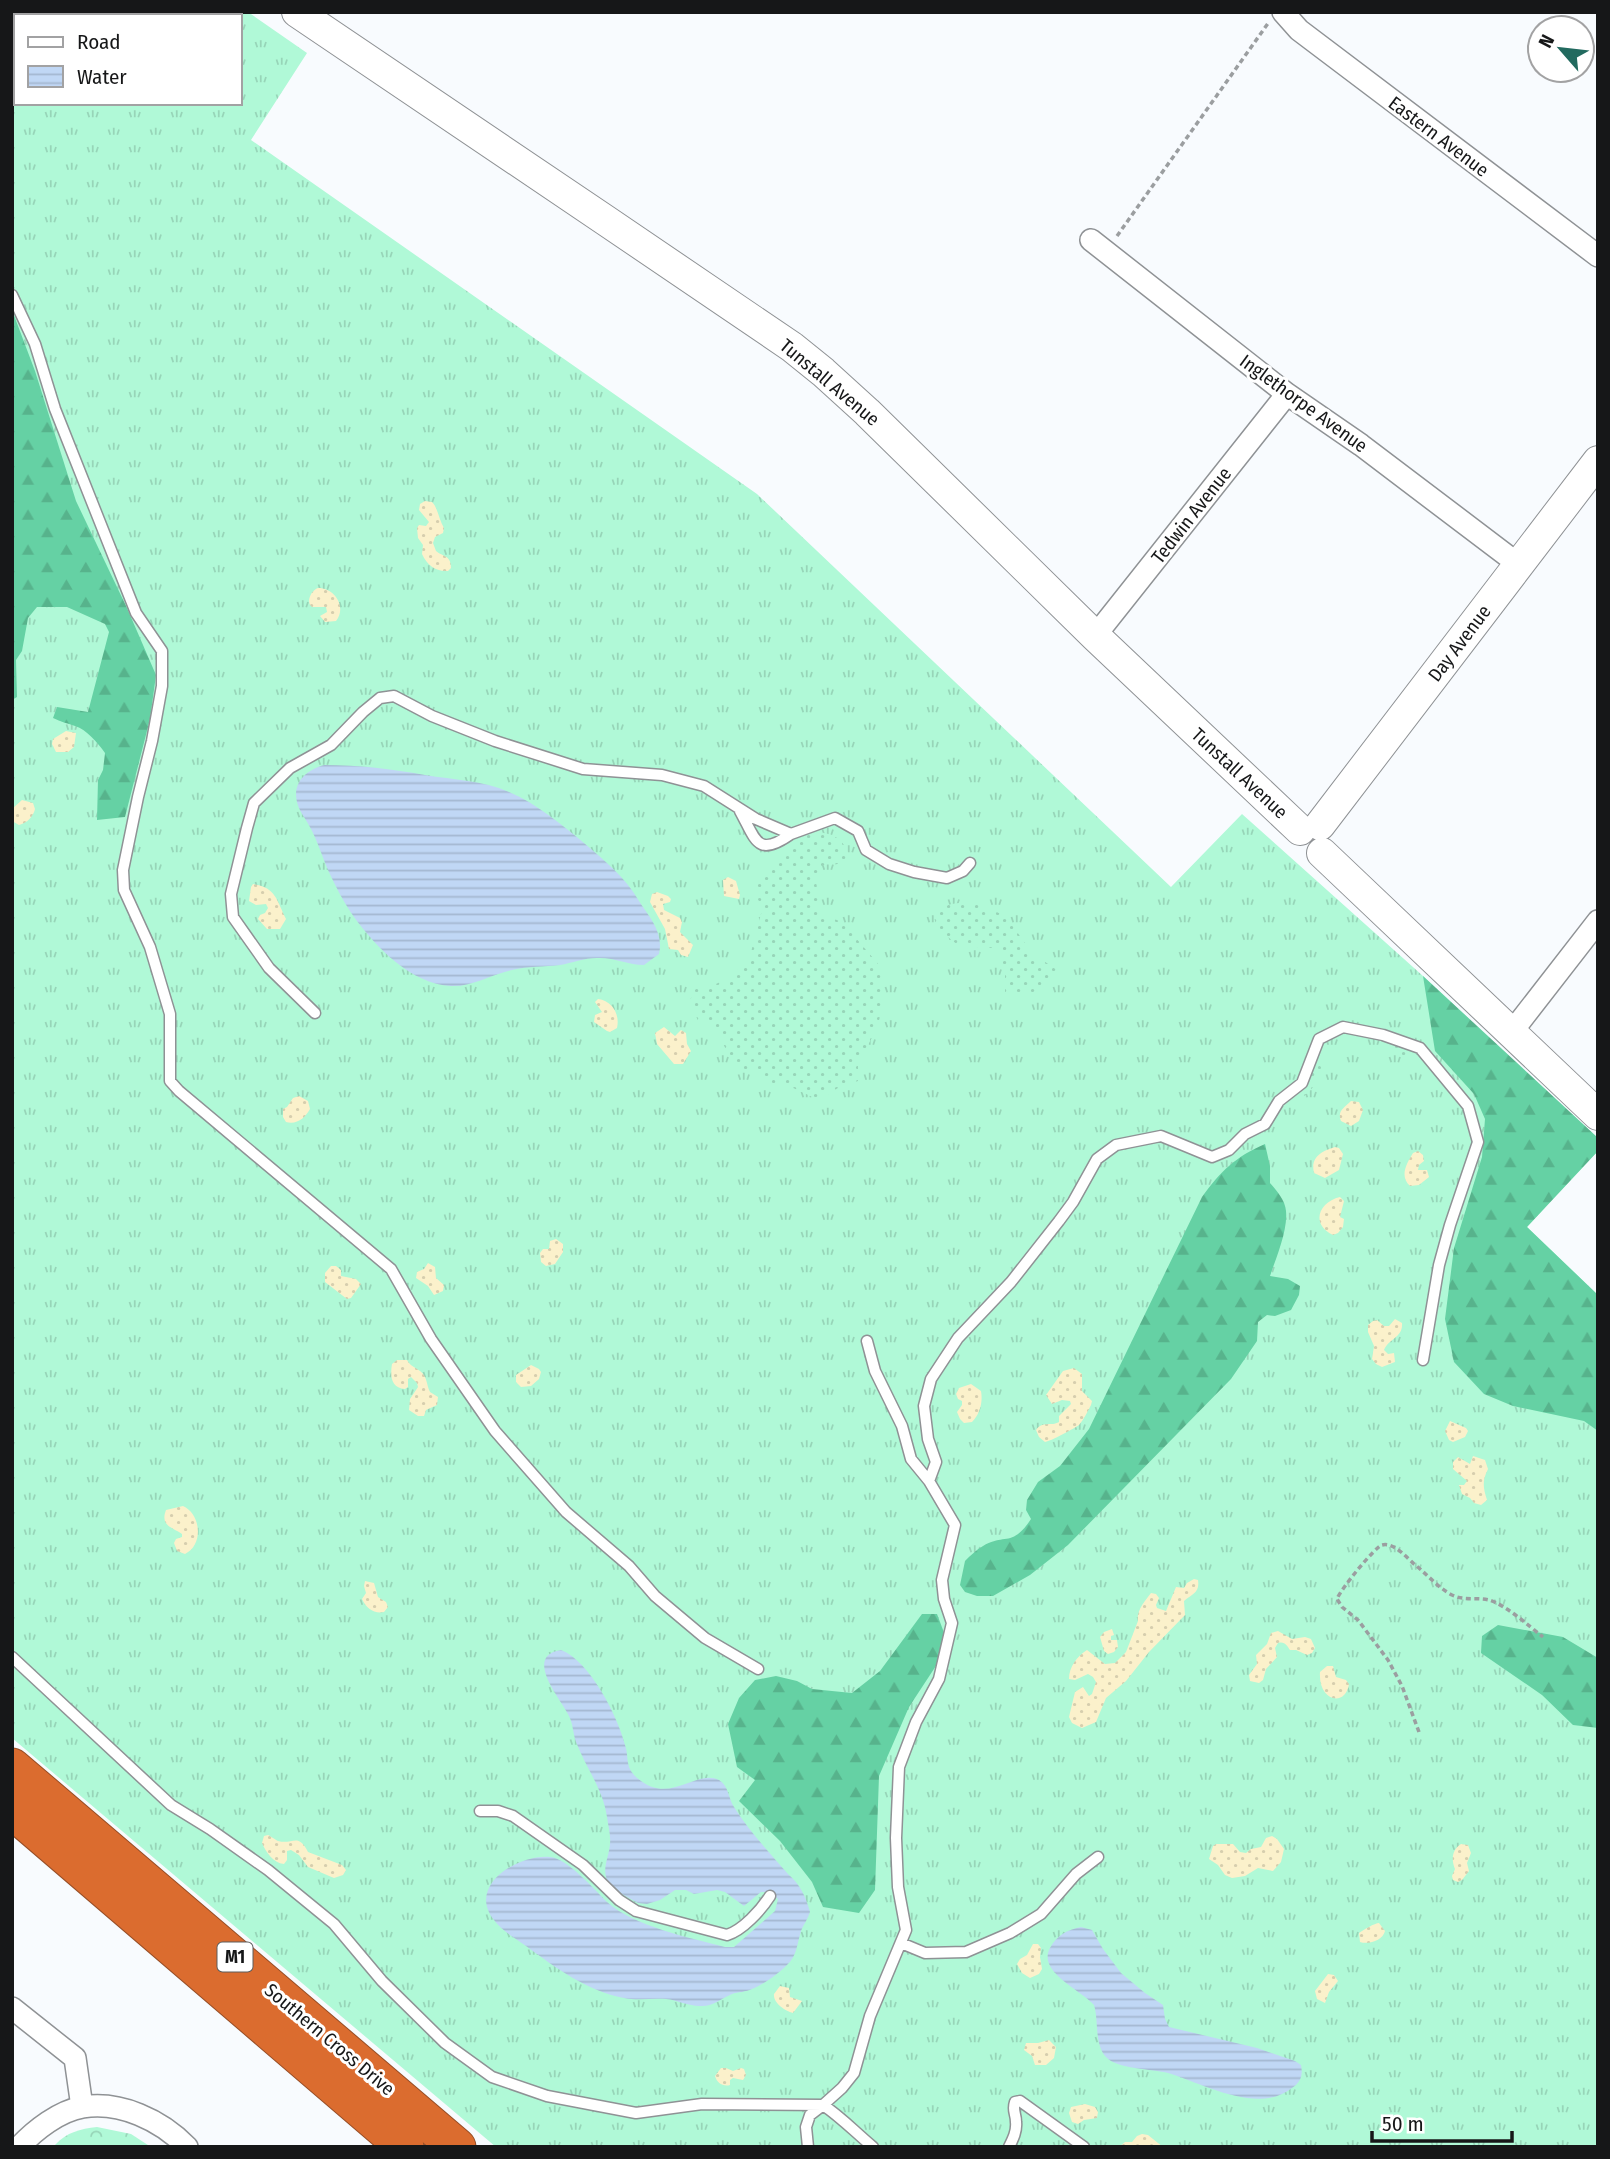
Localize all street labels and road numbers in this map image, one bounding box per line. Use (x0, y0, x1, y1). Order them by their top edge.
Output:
street label: Eastern Avenue (1384, 91, 1493, 182)
street label: Tunstall Avenue (775, 334, 884, 431)
street label: Inglethorpe Avenue (1235, 349, 1372, 457)
street label: Tedwin Avenue (1147, 462, 1236, 568)
street label: Day Avenue (1423, 600, 1496, 686)
street label: Tunstall Avenue (1187, 723, 1292, 824)
road number: M1 (218, 1942, 252, 1971)
street label: Southern Cross Drive (260, 1978, 399, 2100)

